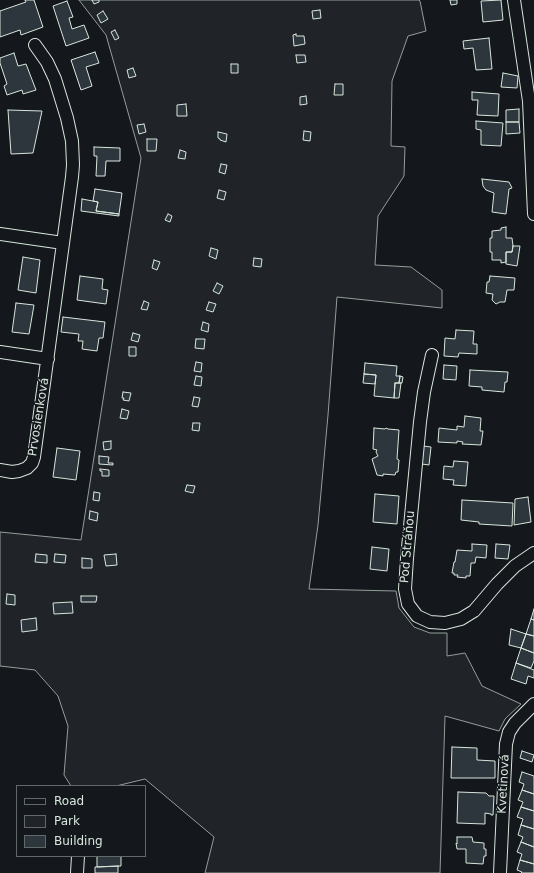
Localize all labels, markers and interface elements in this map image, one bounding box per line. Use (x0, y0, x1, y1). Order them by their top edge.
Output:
street label: Prvosienková (26, 377, 52, 457)
street label: Pod Stráňou (398, 510, 418, 584)
street label: Kvetinová (495, 754, 513, 814)
legend (16, 785, 146, 857)
text: Road (54, 794, 84, 808)
text: Park (54, 814, 80, 828)
text: Building (54, 834, 103, 848)

